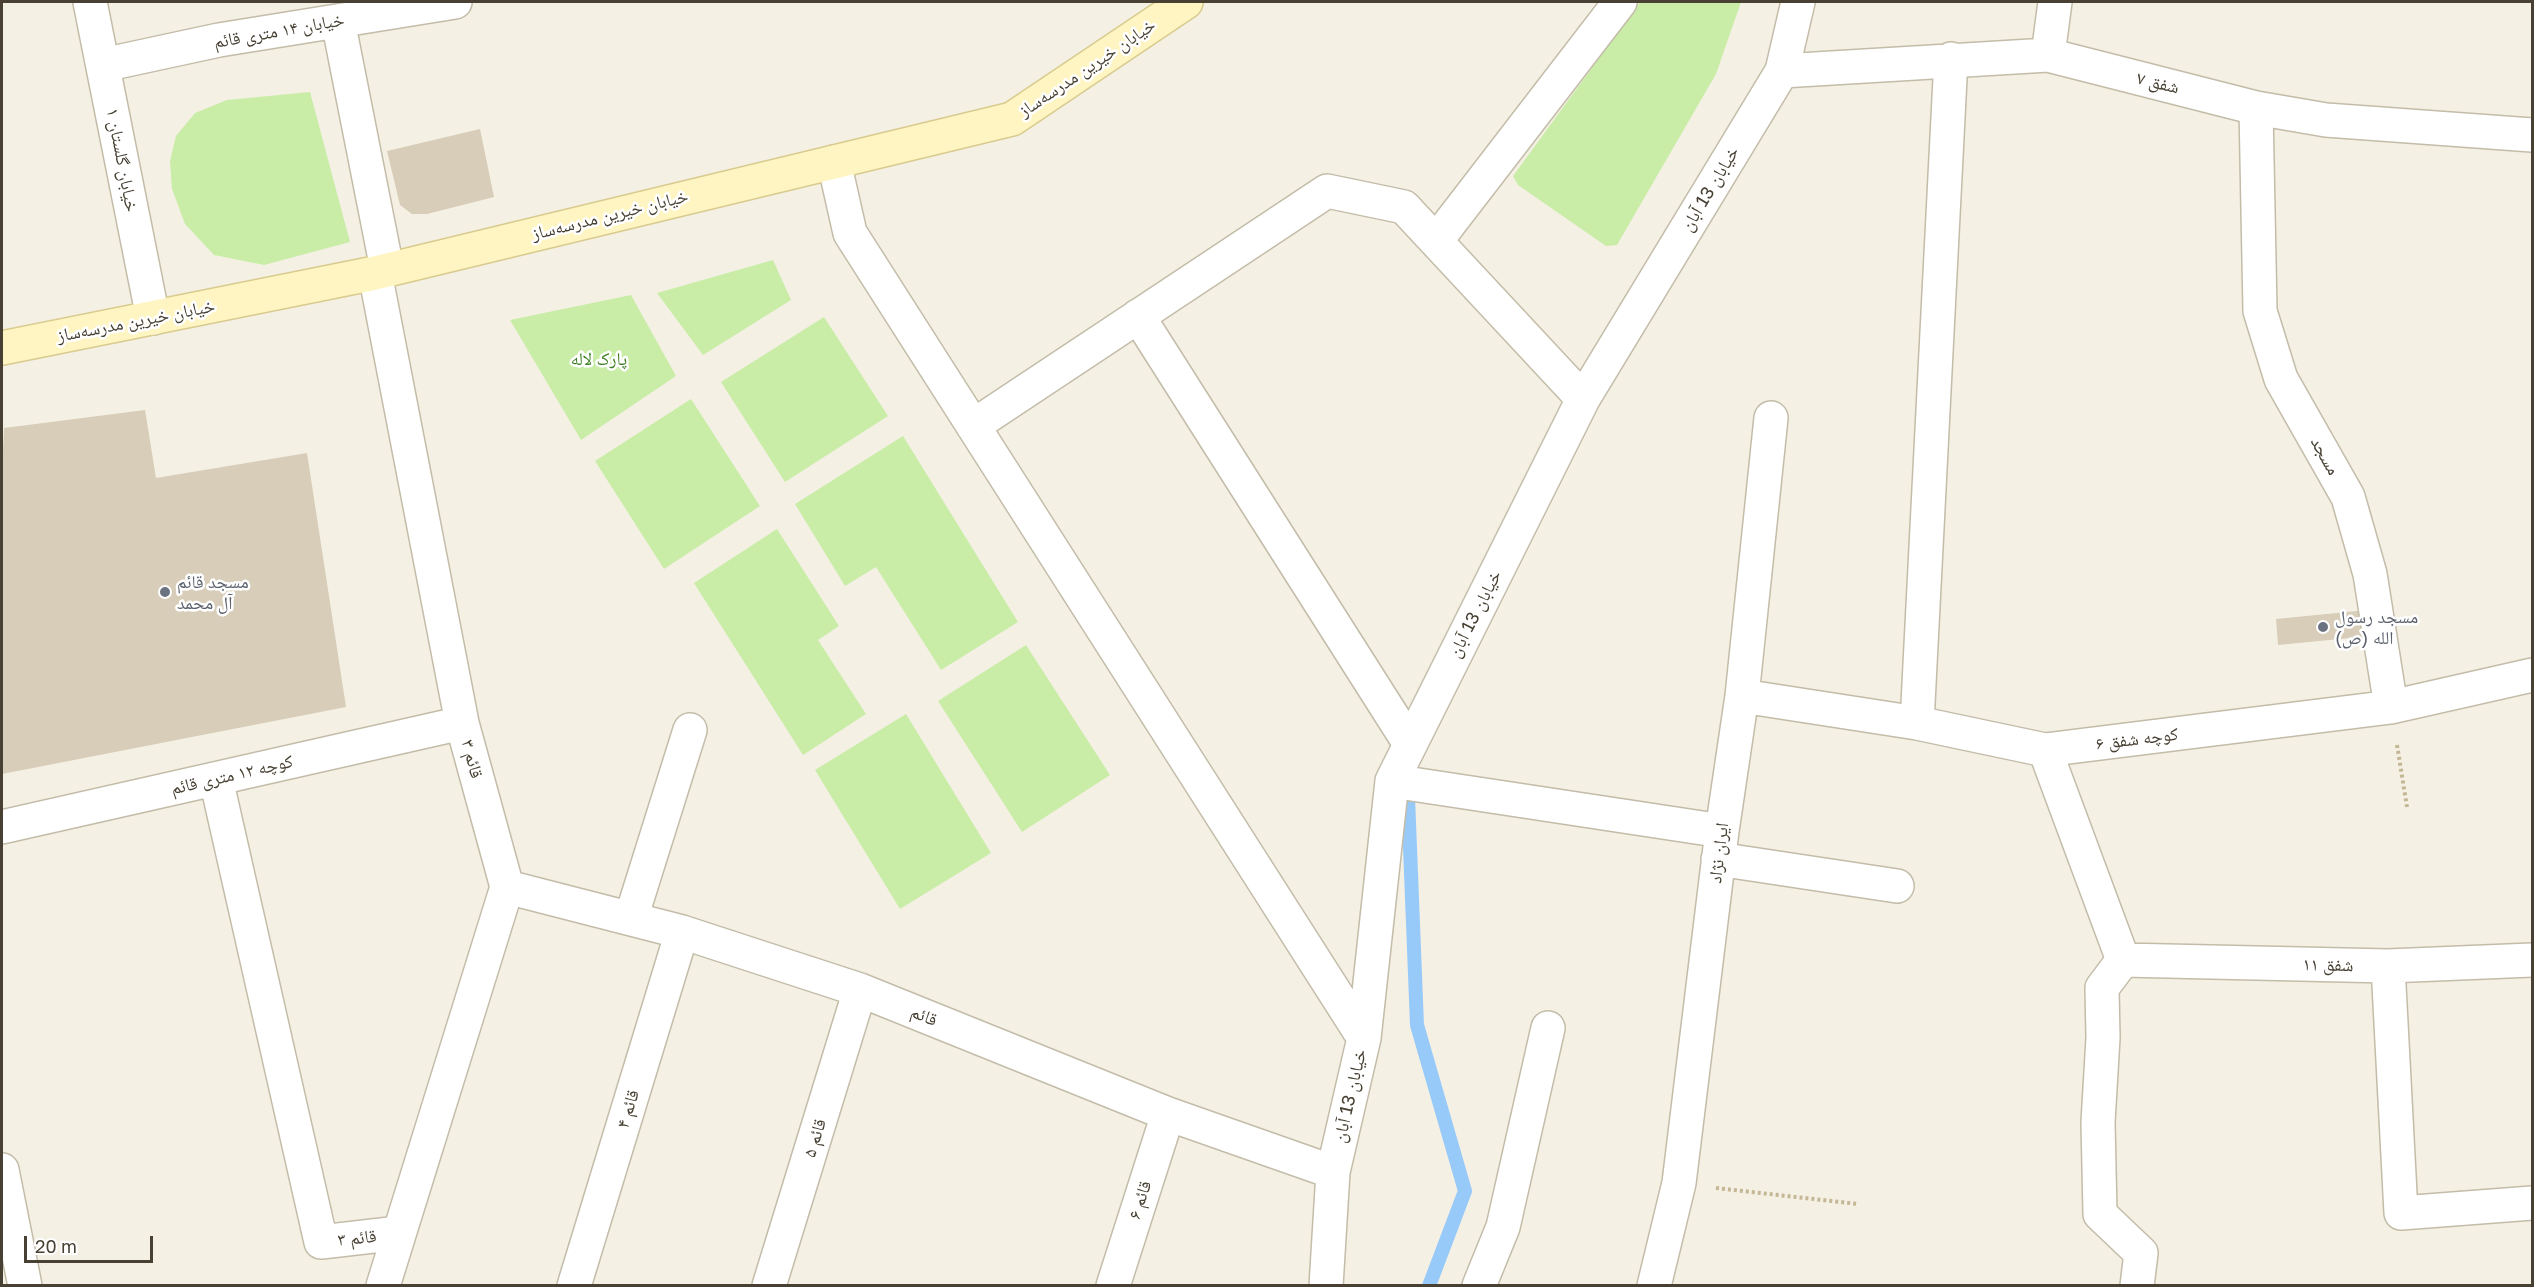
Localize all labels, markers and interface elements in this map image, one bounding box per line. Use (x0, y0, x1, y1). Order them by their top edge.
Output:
street label: خیابان ۱۴ متری قائم (212, 9, 346, 53)
street label: خیابان خیرین مدرسه‌ساز (1014, 14, 1160, 122)
street label: شفق ۷ (2135, 67, 2181, 99)
street label: خیابان گلستان ۱ (101, 106, 143, 214)
street label: خیابان 13 آبان (1676, 143, 1744, 235)
street label: خیابان خیرین مدرسه‌ساز (530, 185, 690, 245)
street label: خیابان خیرین مدرسه‌ساز (55, 295, 217, 347)
park label: پارک لاله (571, 348, 627, 370)
street label: مسجد (2306, 433, 2344, 479)
street label: خیابان 13 آبان (1444, 567, 1506, 661)
place label: مسجد قائم آل محمد (177, 571, 249, 614)
marker: مسجد قائم آل محمد (158, 585, 172, 599)
place label: مسجد رسول الله (ص) (2335, 606, 2418, 648)
marker: مسجد رسول الله (ص) (2316, 620, 2330, 634)
street label: کوچه شفق ۶ (2095, 723, 2179, 755)
street label: قائم ۳ (457, 737, 487, 781)
street label: کوچه ۱۲ متری قائم (169, 750, 295, 800)
street label: ایران نژاد (1705, 821, 1733, 885)
street label: شفق ۱۱ (2302, 954, 2354, 976)
street label: قائم (908, 1001, 940, 1031)
street label: خیابان 13 آبان (1329, 1047, 1371, 1145)
street label: قائم ۴ (612, 1087, 644, 1131)
street label: قائم ۵ (799, 1116, 831, 1160)
street label: قائم ۶ (1124, 1178, 1156, 1222)
scale bar (27, 1224, 156, 1262)
street label: قائم ۳ (336, 1225, 378, 1251)
text: 20 m (35, 1235, 77, 1257)

